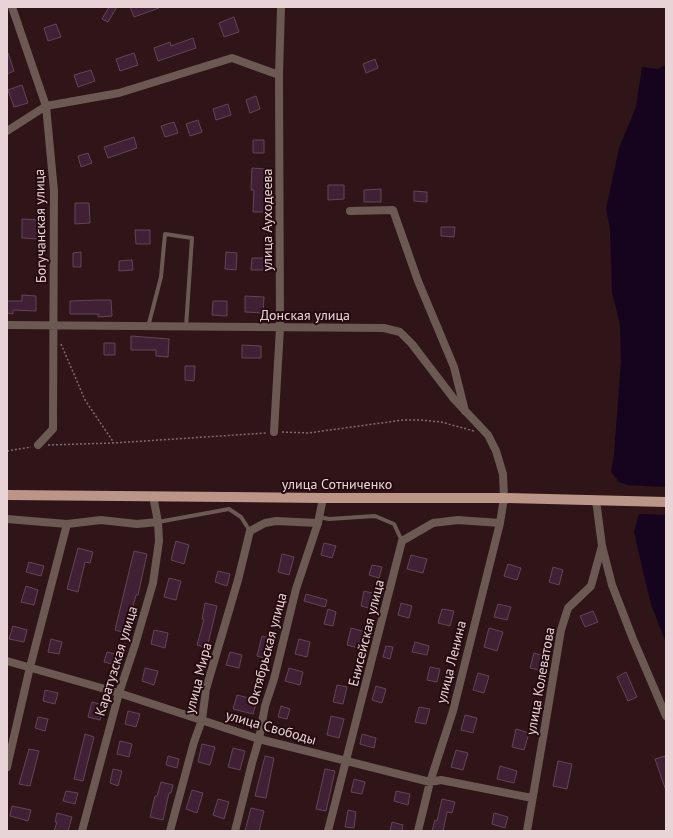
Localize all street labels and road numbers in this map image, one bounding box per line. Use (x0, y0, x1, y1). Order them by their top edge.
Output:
street label: улица Ауходеева (258, 168, 276, 271)
street label: Богучанская улица (30, 169, 50, 283)
street label: Донская улица (260, 306, 350, 324)
street label: улица Сотниченко (282, 475, 392, 493)
street label: Енисейская улица (344, 578, 388, 688)
street label: Октябрьская улица (243, 591, 291, 707)
street label: Каратузская улица (91, 604, 141, 718)
street label: улица Ленина (432, 619, 470, 705)
street label: улица Колеватова (522, 626, 558, 736)
street label: улица Мира (180, 641, 216, 715)
street label: улица Свободы (224, 705, 318, 749)

